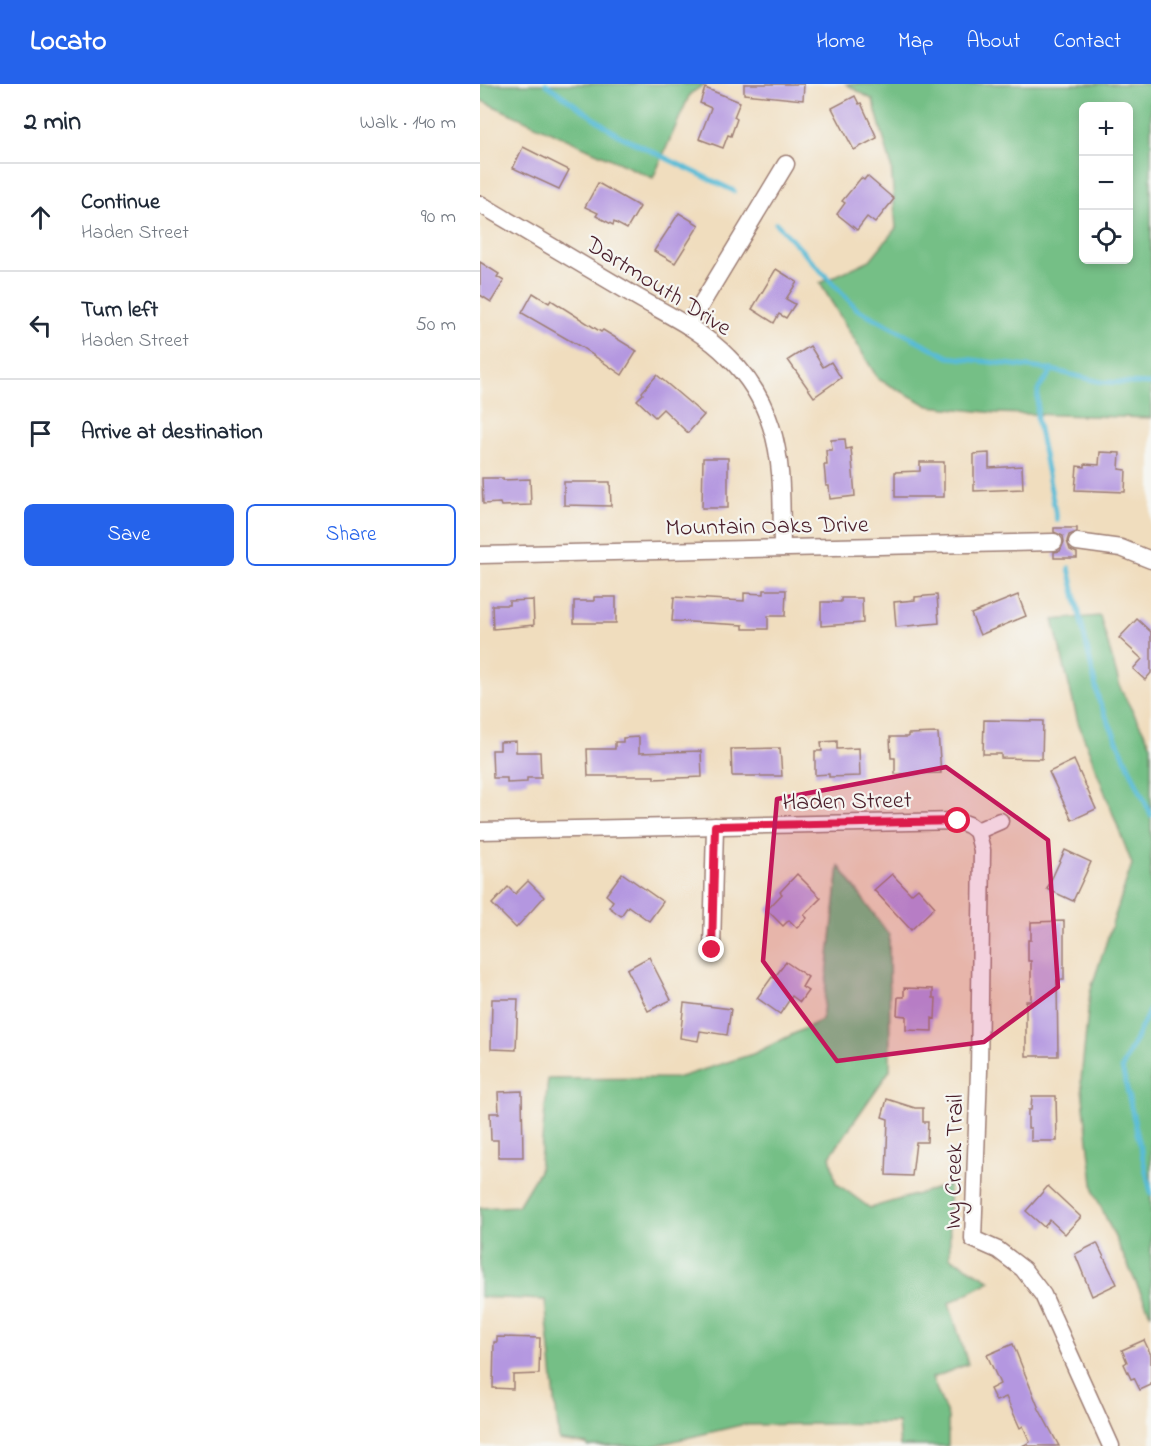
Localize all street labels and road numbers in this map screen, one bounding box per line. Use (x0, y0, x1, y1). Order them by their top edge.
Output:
street label: Dartmouth Drive (577, 228, 738, 346)
street label: Mountain Oaks Drive (665, 508, 869, 547)
street label: Haden Street (782, 784, 912, 821)
street label: Ivy Creek Trail (937, 1094, 975, 1230)

